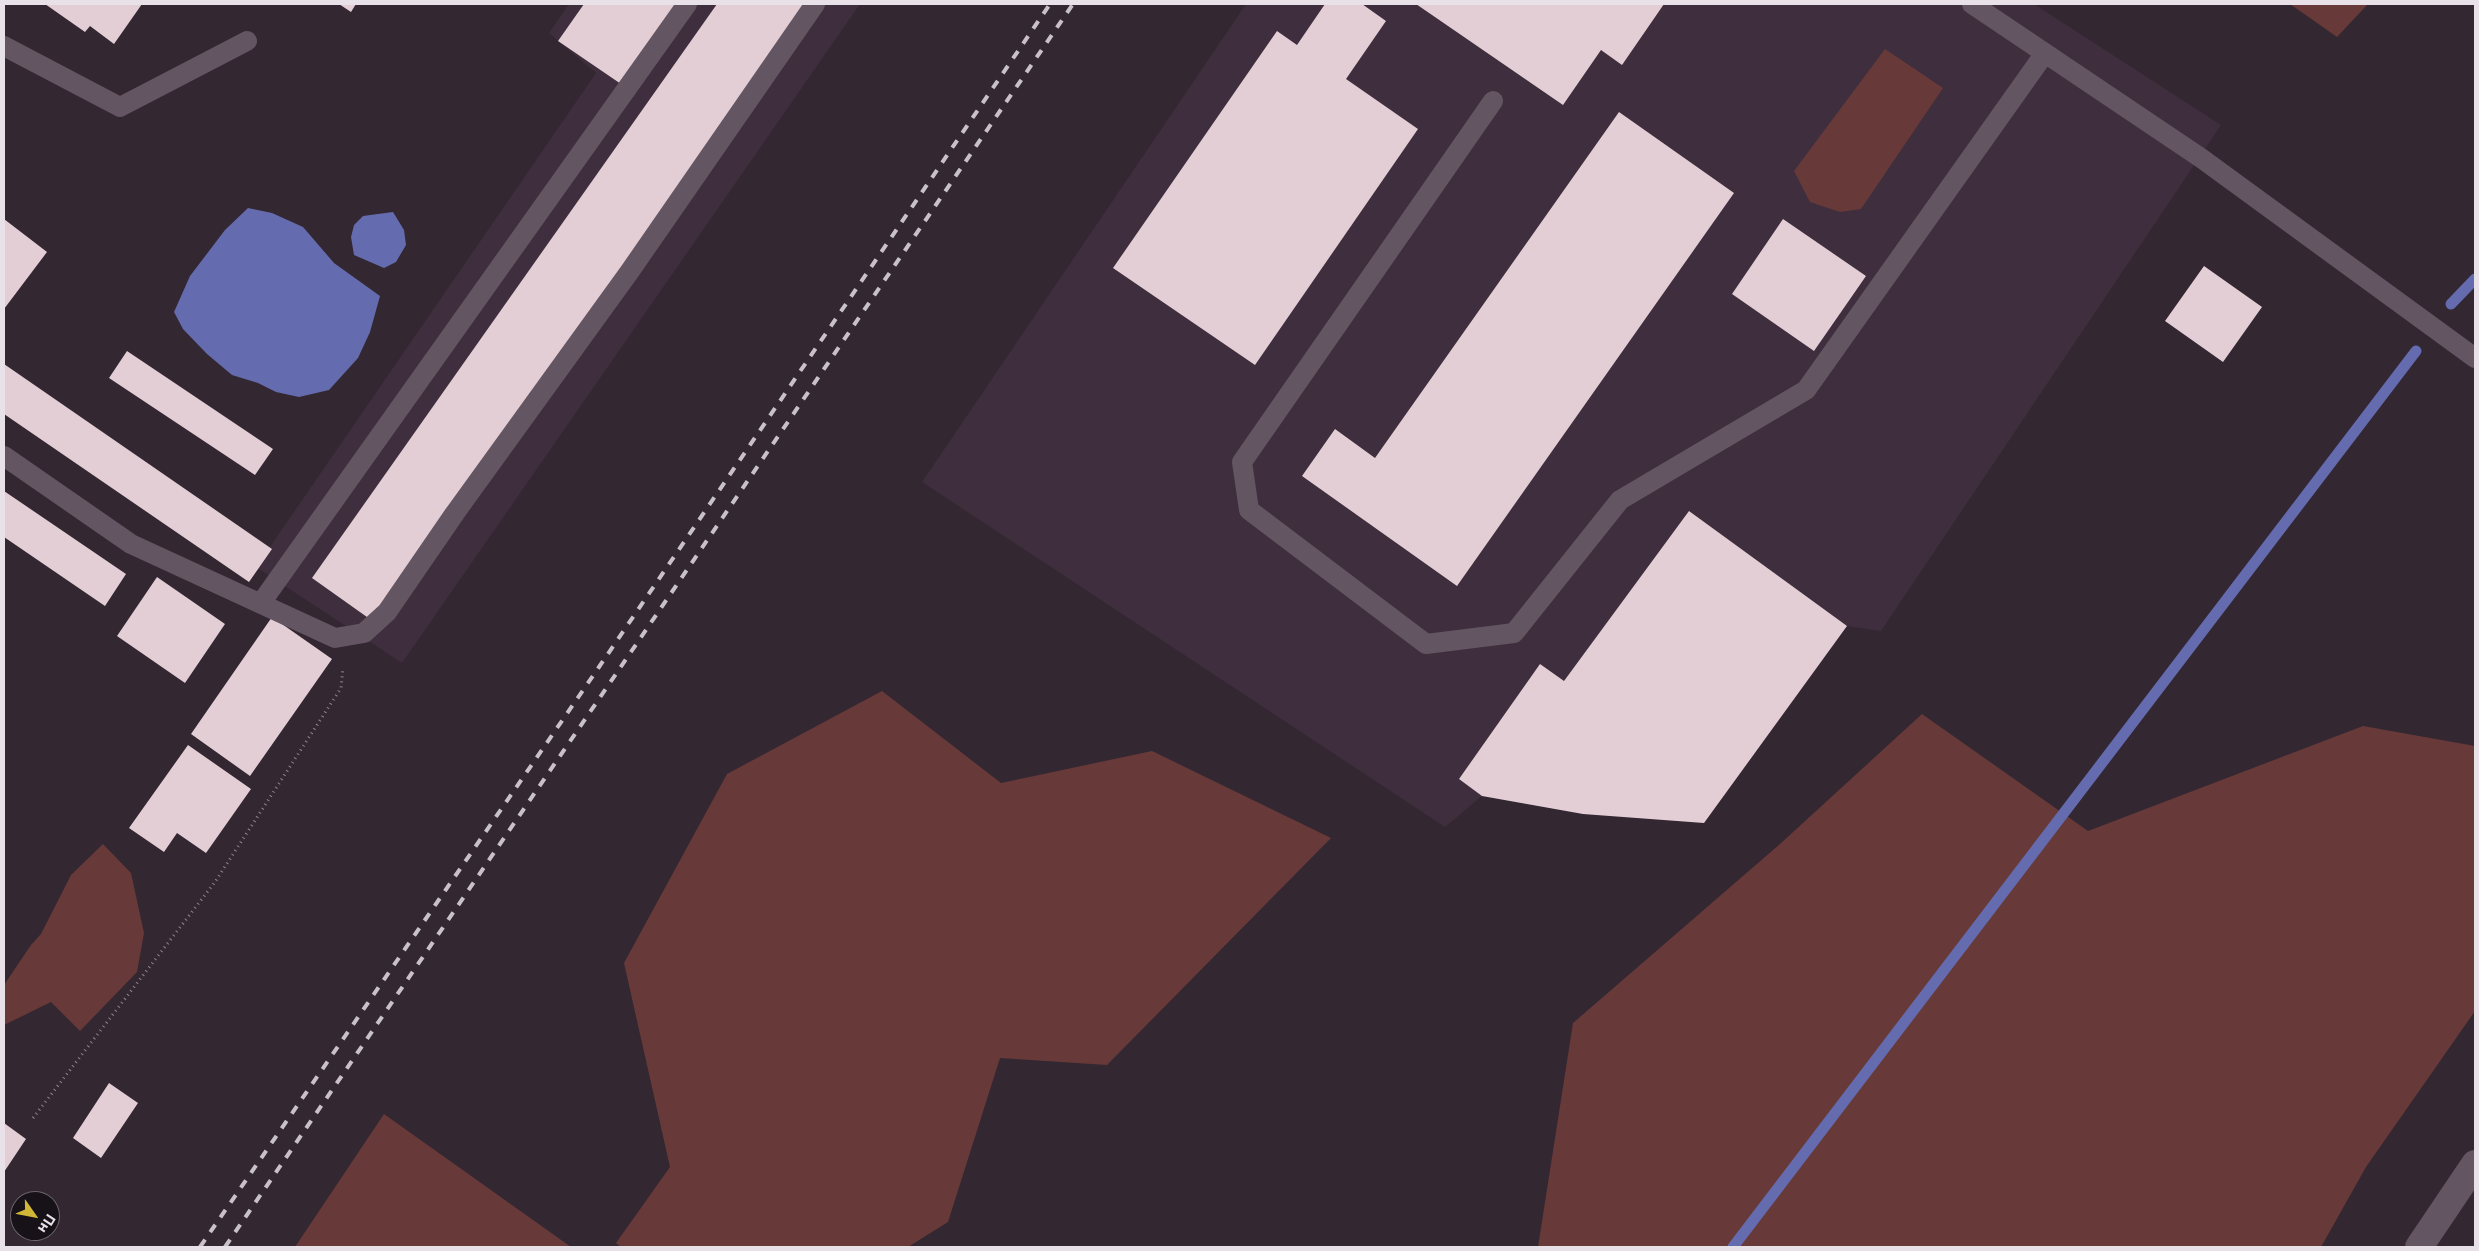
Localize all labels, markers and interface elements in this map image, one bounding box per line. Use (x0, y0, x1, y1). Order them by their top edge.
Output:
north arrow (10, 1191, 60, 1241)
text: Пн (34, 1210, 60, 1237)

